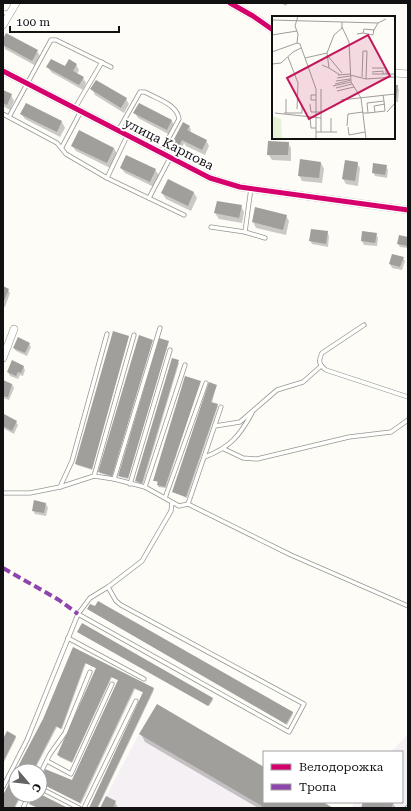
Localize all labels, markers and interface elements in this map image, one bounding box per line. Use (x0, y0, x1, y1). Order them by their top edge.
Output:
scale bar (10, 8, 119, 34)
text: 100 m (16, 15, 50, 29)
inset map (272, 16, 395, 139)
street label: улица Карпова (122, 115, 216, 173)
legend (263, 751, 403, 803)
text: Велодорожка (299, 760, 384, 774)
north arrow (8, 763, 48, 803)
text: Тропа (299, 780, 337, 794)
text: С (29, 781, 44, 794)

